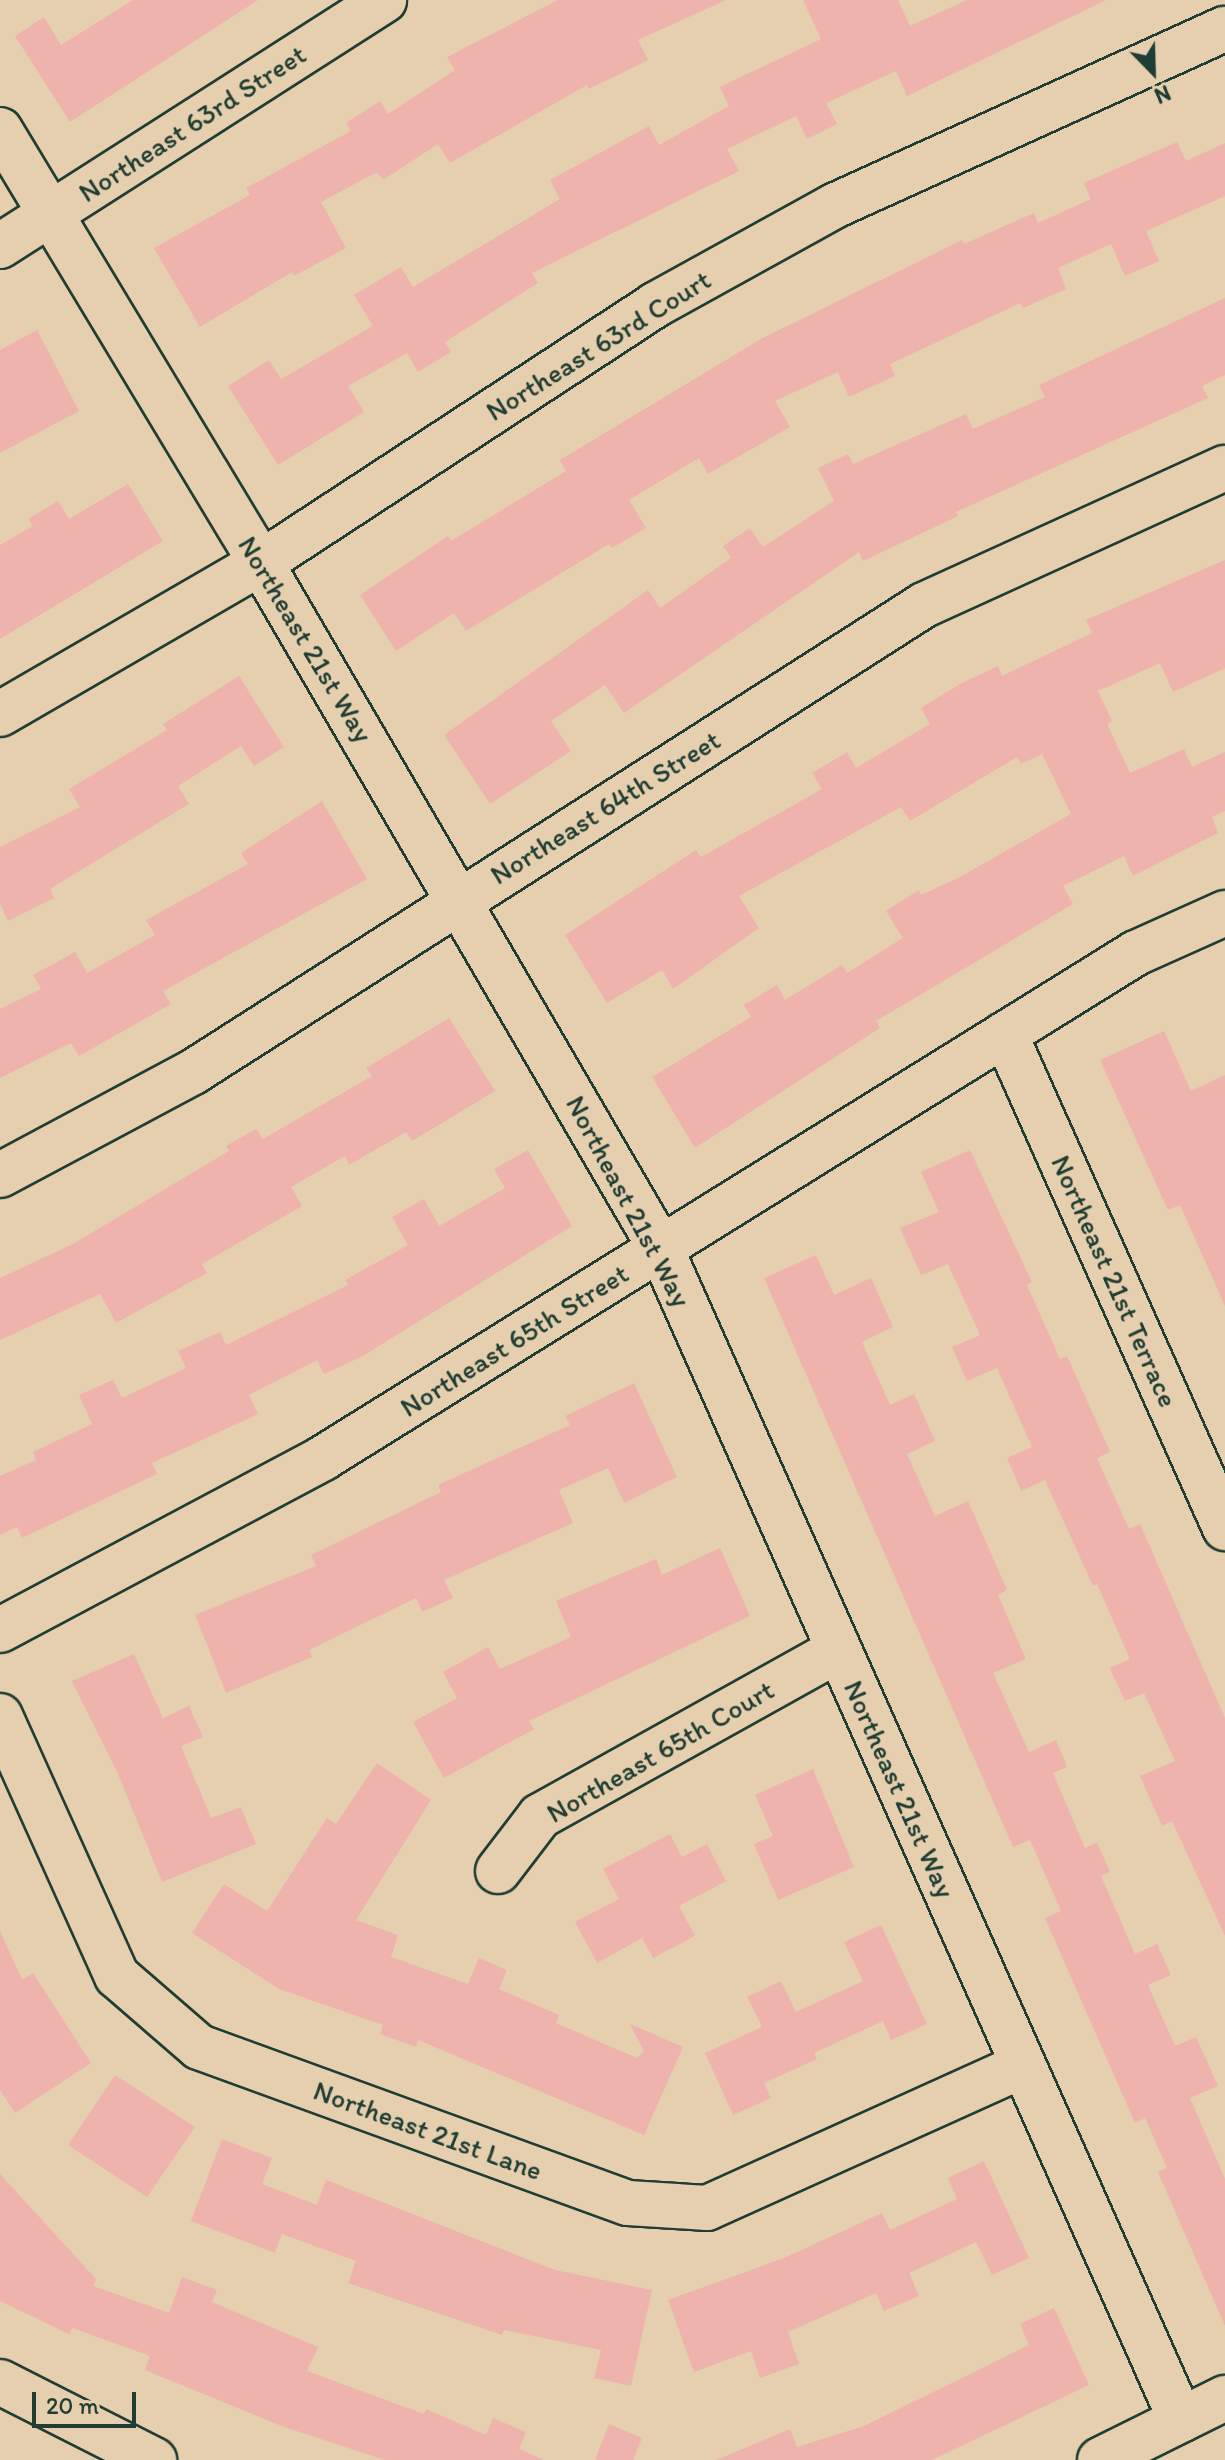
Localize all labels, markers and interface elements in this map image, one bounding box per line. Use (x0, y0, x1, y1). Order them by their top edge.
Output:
north arrow (1113, 32, 1193, 112)
street label: Northeast 63rd Street (72, 37, 312, 209)
text: N (1150, 79, 1175, 110)
street label: Northeast 63rd Court (480, 262, 716, 428)
street label: Northeast 21st Way (231, 530, 381, 748)
street label: Northeast 64th Street (484, 723, 726, 891)
street label: Northeast 21st Way (559, 1090, 699, 1312)
street label: Northeast 21st Terrace (1044, 1150, 1186, 1412)
street label: Northeast 65th Street (394, 1256, 634, 1424)
street label: Northeast 65th Court (540, 1672, 780, 1830)
street label: Northeast 21st Way (837, 1675, 963, 1903)
street label: Northeast 21st Lane (309, 2073, 547, 2187)
scale bar (36, 2376, 140, 2426)
text: 20 m (46, 2391, 99, 2420)

